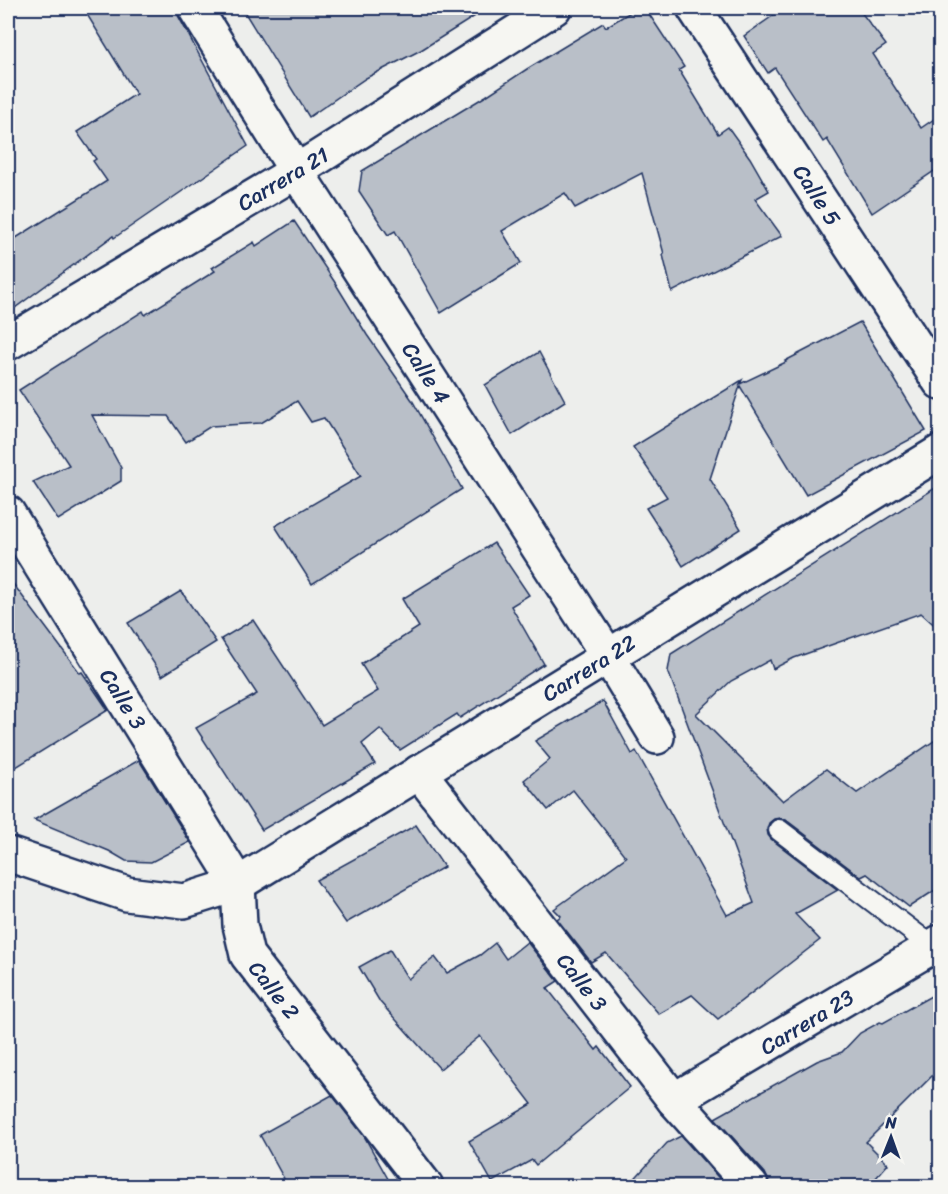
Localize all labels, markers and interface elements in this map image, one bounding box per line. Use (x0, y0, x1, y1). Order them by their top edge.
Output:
street label: Carrera 21 (229, 136, 337, 222)
street label: Calle 5 (782, 156, 852, 234)
street label: Calle 4 (391, 334, 461, 412)
street label: Carrera 22 (534, 623, 644, 712)
street label: Calle 3 (89, 661, 157, 737)
street label: Calle 3 (546, 944, 618, 1020)
street label: Calle 2 (238, 952, 310, 1029)
street label: Carrera 23 (752, 978, 862, 1066)
north arrow (861, 1107, 921, 1167)
text: N (884, 1108, 898, 1137)

